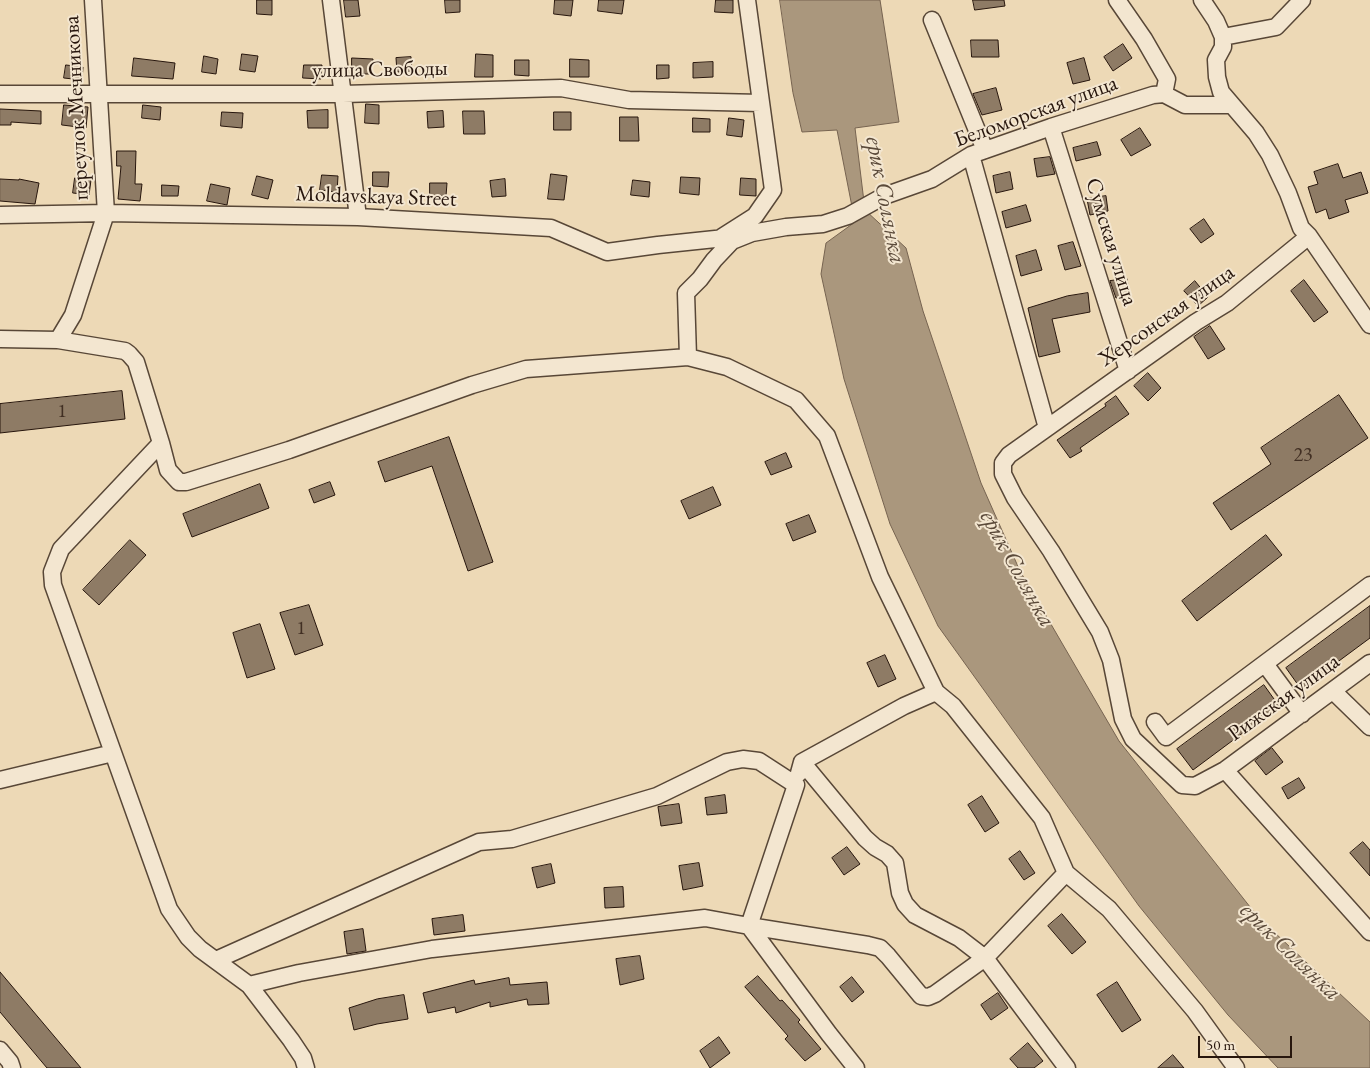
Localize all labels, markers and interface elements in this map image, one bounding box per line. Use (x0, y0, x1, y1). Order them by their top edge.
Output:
street label: переулок Мечникова (59, 15, 95, 201)
street label: улица Свободы (312, 56, 448, 84)
street label: Беломорская улица (951, 70, 1121, 154)
water label: ерик Солянка (859, 134, 911, 266)
street label: Сумская улица (1079, 175, 1143, 309)
street label: Moldavskaya Street (295, 181, 457, 213)
street label: Херсонская улица (1094, 259, 1240, 373)
house number: 1 (57, 400, 67, 424)
house number: 23 (1293, 444, 1313, 468)
water label: ерик Солянка (973, 506, 1061, 632)
house number: 1 (296, 617, 306, 641)
street label: Рижская улица (1223, 649, 1345, 747)
water label: ерик Солянка (1234, 897, 1346, 1007)
scale bar (1200, 1026, 1294, 1058)
text: 50 m (1206, 1035, 1235, 1054)

